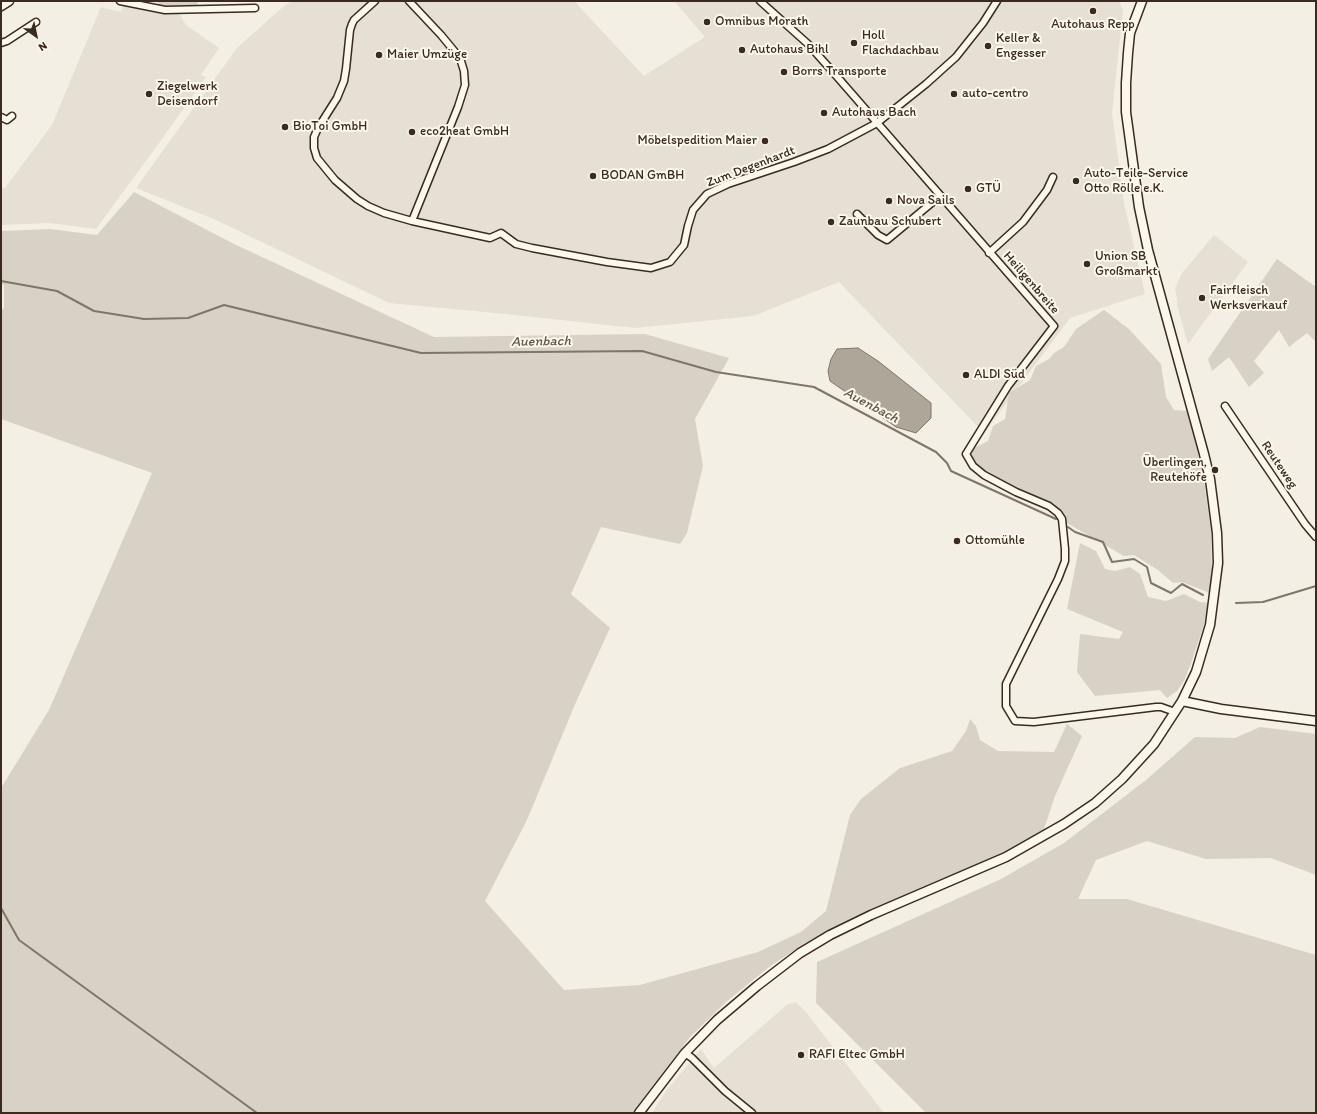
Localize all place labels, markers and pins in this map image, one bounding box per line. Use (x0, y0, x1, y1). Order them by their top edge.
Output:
marker: Autohaus Repp (1088, 6, 1098, 16)
place label: Omnibus Morath (715, 14, 808, 30)
marker: Omnibus Morath (702, 17, 712, 27)
place label: Autohaus Repp (1051, 17, 1135, 33)
place label: Holl Flachdachbau (862, 28, 939, 59)
place label: Keller & Engesser (996, 31, 1046, 62)
marker: Holl Flachdachbau (849, 38, 859, 48)
marker: Keller & Engesser (983, 41, 993, 51)
place label: Autohaus Bihl (750, 42, 829, 58)
marker: Autohaus Bihl (737, 45, 747, 55)
place label: Maier Umzüge (387, 47, 467, 63)
marker: Maier Umzüge (374, 50, 384, 60)
place label: Borrs Transporte (792, 64, 886, 80)
marker: Borrs Transporte (779, 67, 789, 77)
place label: Ziegelwerk Deisendorf (157, 79, 218, 110)
place label: auto-centro (962, 86, 1028, 102)
marker: Ziegelwerk Deisendorf (144, 89, 154, 99)
marker: auto-centro (949, 89, 959, 99)
place label: Autohaus Bach (832, 105, 916, 121)
marker: Autohaus Bach (819, 108, 829, 118)
place label: BioToi GmbH (293, 119, 367, 135)
marker: BioToi GmbH (280, 122, 290, 132)
place label: eco2heat GmbH (420, 124, 509, 140)
marker: eco2heat GmbH (407, 127, 417, 137)
place label: Möbelspedition Maier (637, 133, 757, 149)
marker: Möbelspedition Maier (760, 136, 770, 146)
place label: Auto-Teile-Service Otto Rölle e.K. (1084, 166, 1188, 197)
place label: BODAN GmBH (601, 168, 684, 184)
marker: BODAN GmBH (588, 171, 598, 181)
marker: Auto-Teile-Service Otto Rölle e.K. (1071, 176, 1081, 186)
place label: GTÜ (976, 181, 1001, 197)
marker: GTÜ (963, 184, 973, 194)
place label: Nova Sails (897, 193, 955, 209)
marker: Nova Sails (884, 196, 894, 206)
place label: Zaunbau Schubert (839, 214, 941, 230)
marker: Zaunbau Schubert (826, 217, 836, 227)
place label: Union SB Großmarkt (1095, 249, 1157, 280)
marker: Union SB Großmarkt (1082, 259, 1092, 269)
place label: Fairfleisch Werksverkauf (1210, 283, 1287, 314)
marker: Fairfleisch Werksverkauf (1197, 293, 1207, 303)
place label: ALDI Süd (974, 367, 1025, 383)
marker: ALDI Süd (961, 370, 971, 380)
place label: Überlingen, Reutehöfe (1143, 455, 1207, 486)
marker: Überlingen, Reutehöfe (1210, 465, 1220, 475)
place label: Ottomühle (965, 533, 1025, 549)
marker: Ottomühle (952, 536, 962, 546)
place label: RAFI Eltec GmbH (809, 1047, 905, 1063)
marker: RAFI Eltec GmbH (796, 1050, 806, 1060)

